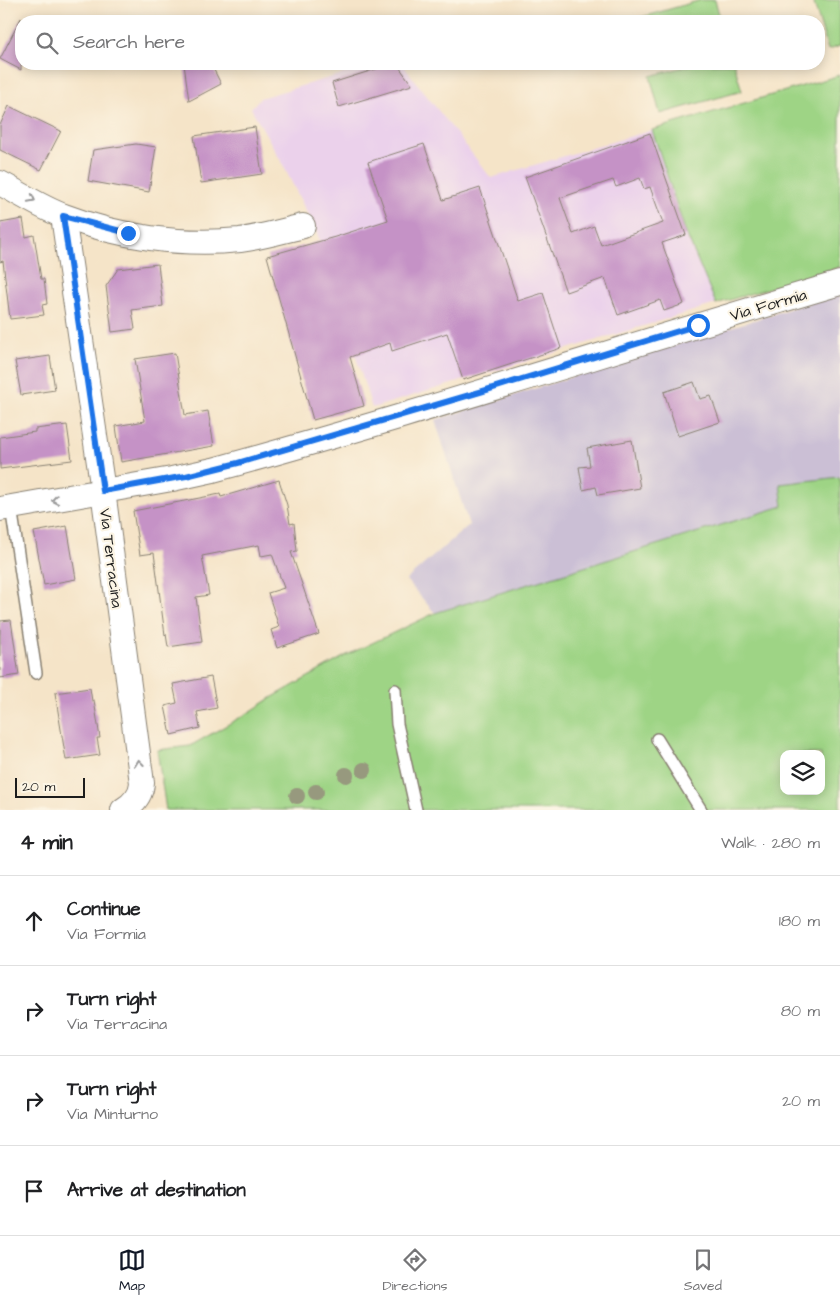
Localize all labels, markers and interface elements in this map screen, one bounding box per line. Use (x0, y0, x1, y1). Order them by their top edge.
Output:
search box (15, 15, 825, 70)
icon: search (33, 29, 61, 57)
text: Search here (73, 29, 185, 56)
one-way arrow (26, 193, 35, 203)
route end (117, 222, 140, 245)
street label: Via Formia (727, 284, 809, 326)
route start (687, 314, 710, 337)
one-way arrow (51, 494, 60, 504)
street label: Via Terracina (94, 507, 128, 609)
map controls (780, 750, 825, 795)
button: layers (780, 750, 825, 795)
one-way arrow (134, 759, 145, 767)
scale bar (15, 775, 85, 798)
text: 20 m (22, 777, 55, 797)
text: 4 min (20, 828, 73, 857)
text: Walk · 280 m (721, 832, 820, 854)
text: Continue (67, 896, 141, 923)
icon: ahead (20, 907, 48, 935)
text: 180 m (779, 910, 820, 932)
text: Via Formia (67, 923, 146, 945)
text: Turn right (67, 986, 156, 1013)
icon: right (20, 997, 48, 1025)
text: 80 m (781, 1000, 820, 1022)
text: Via Terracina (67, 1013, 167, 1035)
text: Turn right (67, 1076, 156, 1103)
icon: right (20, 1087, 48, 1115)
text: 20 m (782, 1090, 820, 1112)
text: Via Minturno (67, 1103, 158, 1125)
icon: arrive (20, 1177, 48, 1205)
text: Arrive at destination (67, 1177, 246, 1204)
tab: Map (118, 1246, 146, 1296)
tab: Directions (382, 1246, 447, 1296)
tab: Saved (684, 1246, 722, 1296)

